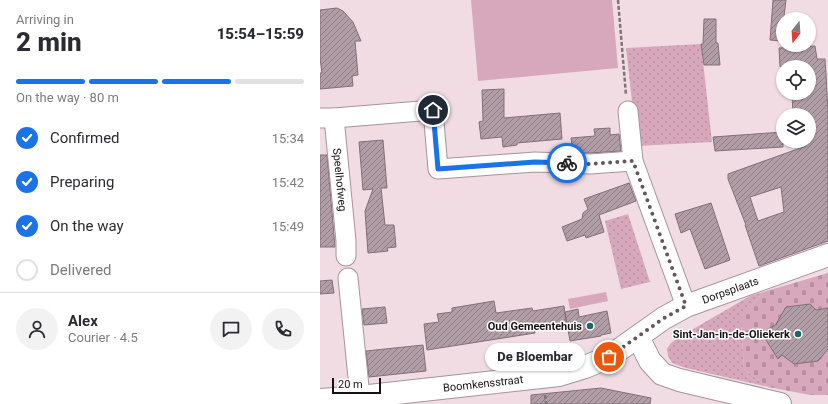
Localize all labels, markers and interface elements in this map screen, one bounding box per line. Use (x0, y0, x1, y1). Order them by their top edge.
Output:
text: Arriving in (16, 12, 74, 27)
north arrow (776, 12, 816, 52)
map controls (776, 12, 816, 148)
text: 15:54–15:59 (217, 25, 304, 43)
text: 2 min (16, 27, 82, 57)
button: locate (776, 60, 816, 100)
text: On the way · 80 m (16, 90, 119, 105)
pin (416, 93, 450, 127)
icon: home (422, 99, 444, 121)
button: layers (776, 108, 816, 148)
icon: check (16, 127, 38, 149)
text: Confirmed (50, 129, 120, 147)
text: 15:34 (272, 131, 304, 146)
courier (547, 143, 587, 183)
street label: Speelhofweg (330, 147, 349, 212)
icon: bike (556, 152, 578, 174)
icon: check (16, 171, 38, 193)
text: Preparing (50, 173, 114, 191)
text: 15:42 (272, 175, 304, 190)
icon: check (16, 215, 38, 237)
text: On the way (50, 217, 124, 235)
text: 15:49 (272, 219, 304, 234)
text: Delivered (50, 261, 112, 279)
street label: Dorpsplaats (700, 274, 761, 307)
button: person (16, 308, 58, 350)
button: chat (210, 308, 252, 350)
button: phone (262, 308, 304, 350)
text: Alex (68, 312, 98, 330)
place label: Oud Gemeentehuis (488, 320, 582, 333)
marker: Oud Gemeentehuis (585, 321, 595, 331)
place label: Sint-Jan-in-de-Oliekerk (673, 328, 790, 341)
marker: Sint-Jan-in-de-Oliekerk (793, 329, 803, 339)
text: Courier · 4.5 (68, 330, 138, 345)
pin (592, 340, 626, 374)
callout: De Bloembar (485, 343, 585, 371)
icon: bag (598, 346, 620, 368)
text: De Bloembar (497, 349, 573, 364)
street label: Boomkensstraat (442, 373, 524, 395)
scale bar (332, 376, 381, 395)
text: 20 m (338, 378, 363, 391)

